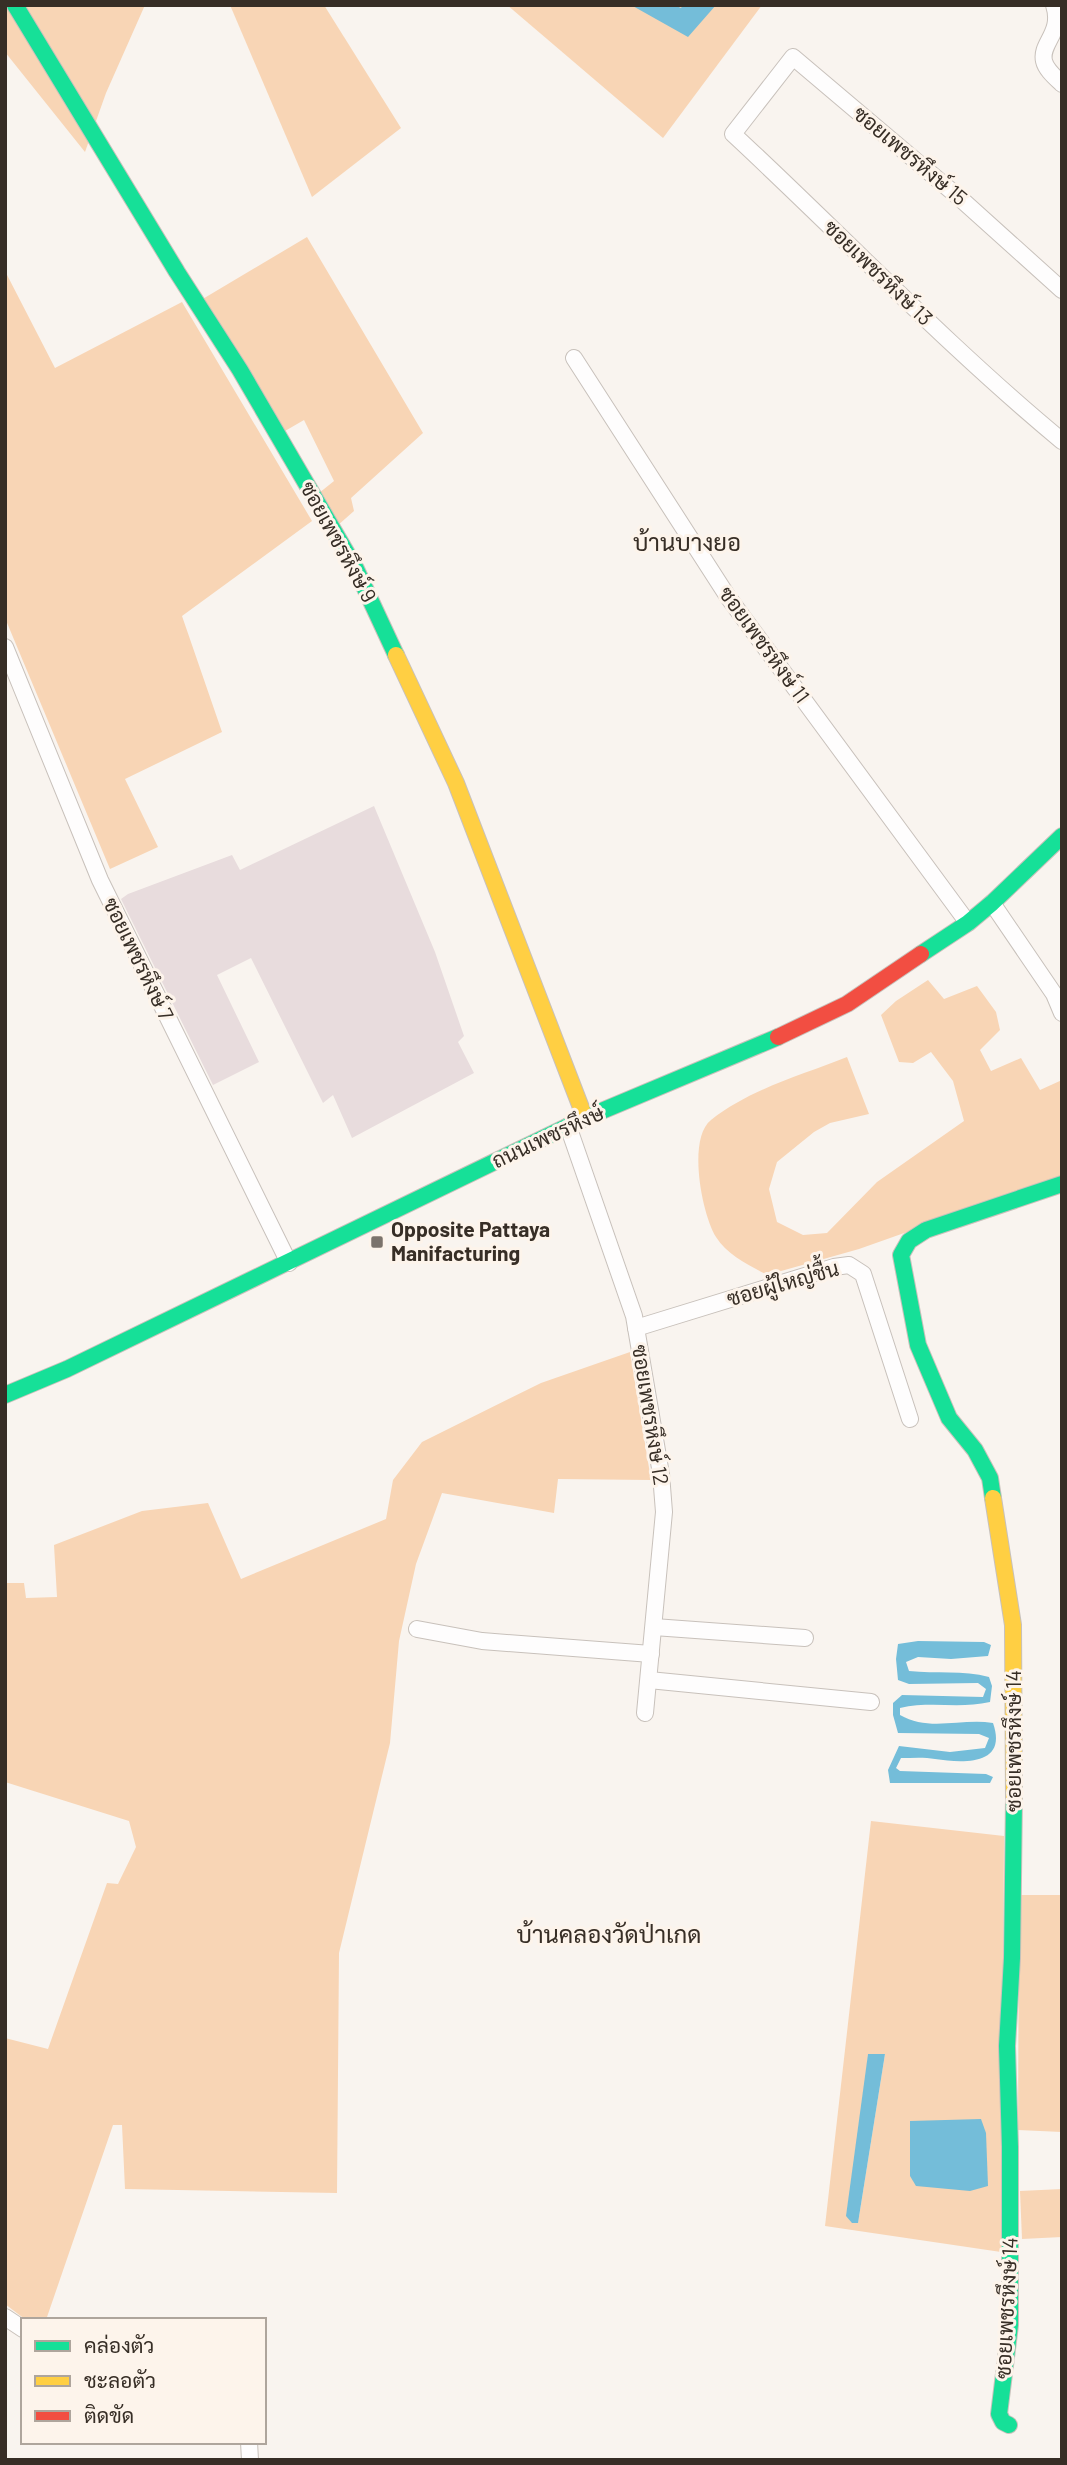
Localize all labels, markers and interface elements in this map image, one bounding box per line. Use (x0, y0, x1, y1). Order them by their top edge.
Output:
street label: ซอยเพชรหึงษ์ 15 (849, 100, 973, 210)
street label: ซอยเพชรหึงษ์ 13 (820, 214, 939, 330)
street label: ซอยเพชรหึงษ์ 9 (296, 477, 383, 606)
district label: บ้านบางยอ (633, 527, 741, 556)
street label: ซอยเพชรหึงษ์ 11 (715, 581, 816, 707)
street label: ซอยเพชรหึงษ์ 7 (99, 893, 180, 1024)
street label: ถนนเพชรหึงษ์ (487, 1099, 608, 1172)
place label: Opposite Pattaya Manifacturing (391, 1216, 550, 1265)
marker: Opposite Pattaya Manifacturing (369, 1234, 385, 1250)
street label: ซอยผู้ใหญ่ชื้น (722, 1249, 842, 1314)
street label: ซอยเพชรหึงษ์ 12 (628, 1343, 675, 1487)
street label: ซอยเพชรหึงษ์ 14 (1000, 1670, 1025, 1812)
district label: บ้านคลองวัดป่าเกด (516, 1919, 702, 1948)
street label: ซอยเพชรหึงษ์ 14 (989, 2236, 1022, 2379)
legend (21, 2318, 266, 2444)
text: คล่องตัว (84, 2332, 154, 2357)
text: ชะลอตัว (84, 2367, 156, 2392)
text: ติดขัด (84, 2402, 134, 2427)

